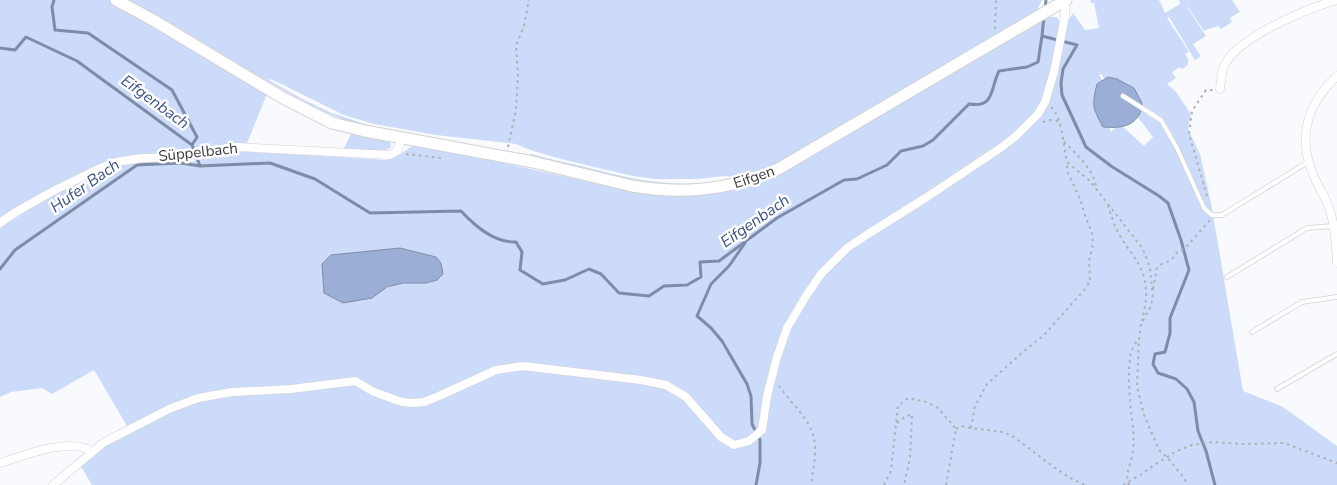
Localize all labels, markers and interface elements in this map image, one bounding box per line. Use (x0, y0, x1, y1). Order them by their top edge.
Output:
water label: Eifgenbach (116, 70, 194, 134)
street label: Süppelbach (157, 138, 239, 166)
water label: Hufer Bach (46, 154, 124, 218)
street label: Eifgen (731, 161, 777, 193)
water label: Eifgenbach (716, 189, 794, 253)

